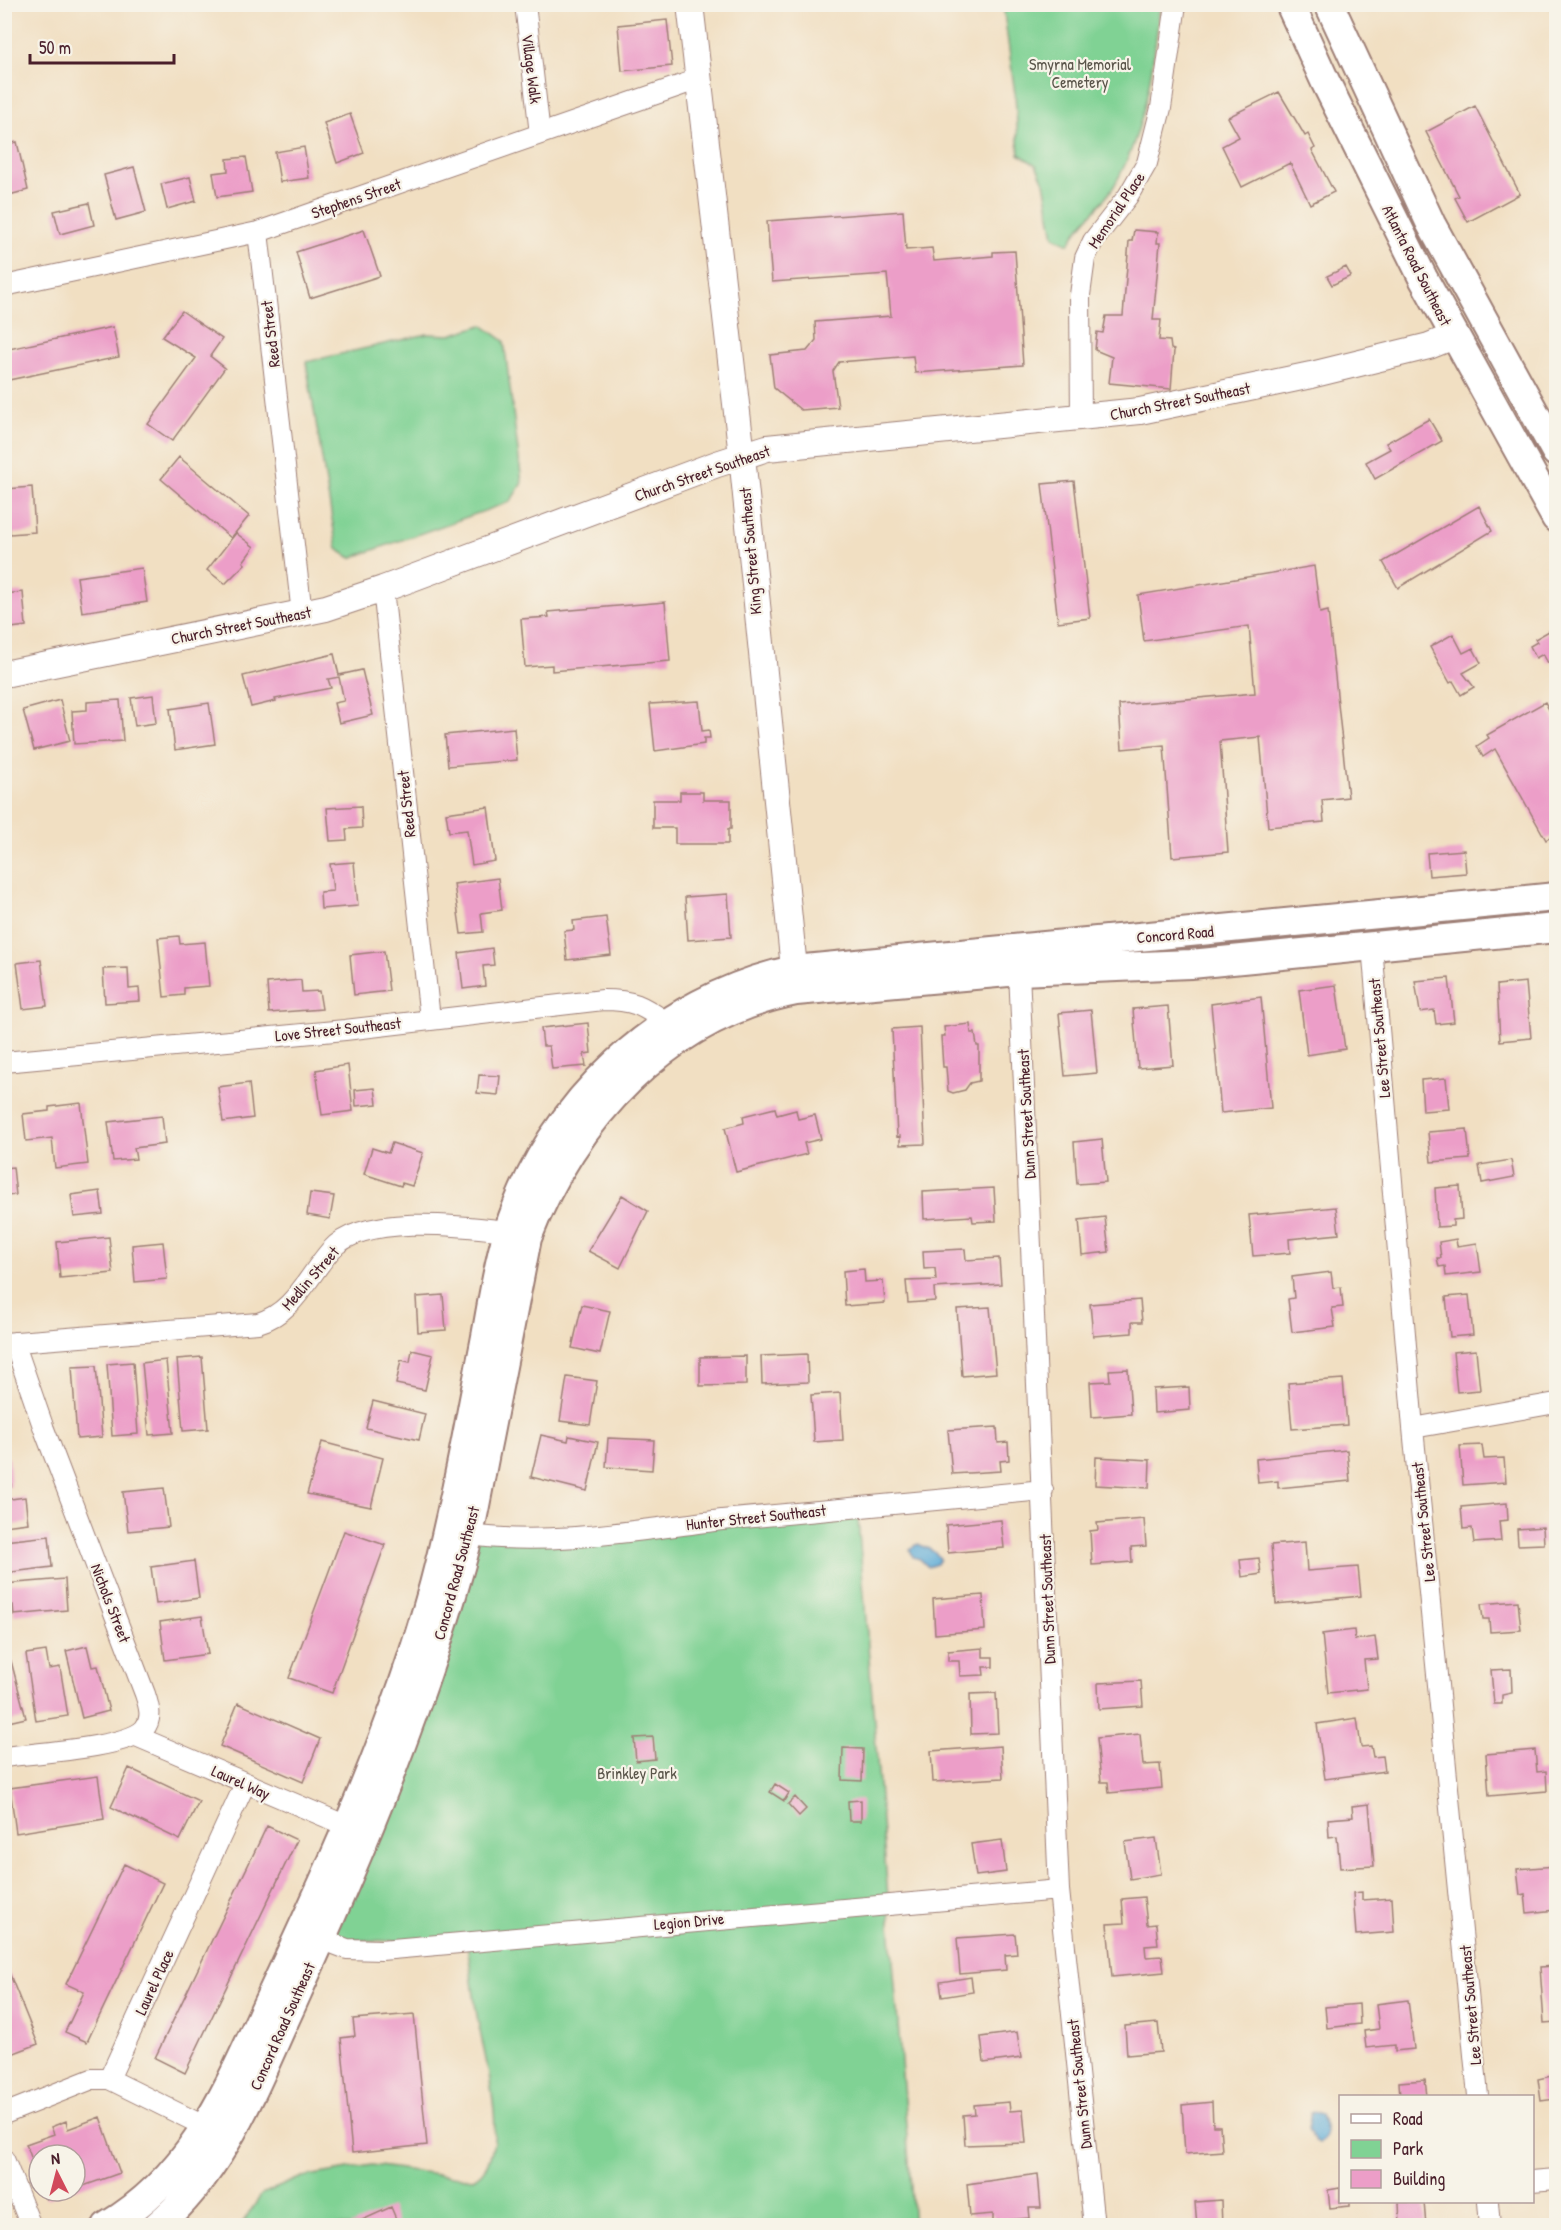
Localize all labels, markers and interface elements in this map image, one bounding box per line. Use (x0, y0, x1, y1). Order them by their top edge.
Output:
scale bar (30, 27, 174, 65)
street label: Village Walk (517, 33, 547, 105)
text: 50 m (39, 35, 71, 60)
park label: Smyrna Memorial Cemetery (1029, 53, 1132, 93)
street label: Memorial Place (1082, 167, 1150, 253)
street label: Stephens Street (308, 172, 404, 224)
street label: Atlanta Road Southeast (1377, 201, 1457, 330)
street label: Reed Street (255, 299, 285, 369)
street label: Church Street Southeast (1108, 377, 1252, 425)
street label: Church Street Southeast (631, 439, 773, 507)
street label: King Street Southeast (733, 486, 767, 616)
street label: Church Street Southeast (169, 601, 313, 649)
street label: Reed Street (391, 769, 420, 839)
street label: Concord Road (1135, 920, 1215, 948)
street label: Lee Street Southeast (1363, 977, 1395, 1099)
street label: Love Street Southeast (274, 1011, 403, 1047)
street label: Dunn Street Southeast (1012, 1048, 1040, 1179)
street label: Medlin Street (276, 1241, 344, 1315)
street label: Lee Street Southeast (1406, 1461, 1440, 1583)
street label: Hunter Street Southeast (685, 1499, 827, 1535)
street label: Concord Road Southeast (428, 1503, 485, 1642)
street label: Dunn Street Southeast (1034, 1533, 1060, 1664)
street label: Nichols Street (86, 1560, 136, 1646)
street label: Laurel Way (208, 1759, 274, 1805)
park label: Brinkley Park (597, 1762, 677, 1784)
street label: Legion Drive (653, 1907, 726, 1935)
street label: Lee Street Southeast (1454, 1944, 1486, 2066)
street label: Laurel Place (129, 1945, 179, 2018)
street label: Concord Road Southeast (244, 1958, 320, 2093)
street label: Dunn Street Southeast (1061, 2018, 1097, 2150)
legend (1339, 2095, 1534, 2203)
text: Road (1393, 2106, 1423, 2131)
text: Park (1393, 2136, 1424, 2161)
north arrow (27, 2143, 87, 2203)
text: N (50, 2147, 61, 2169)
text: Building (1393, 2166, 1445, 2191)

